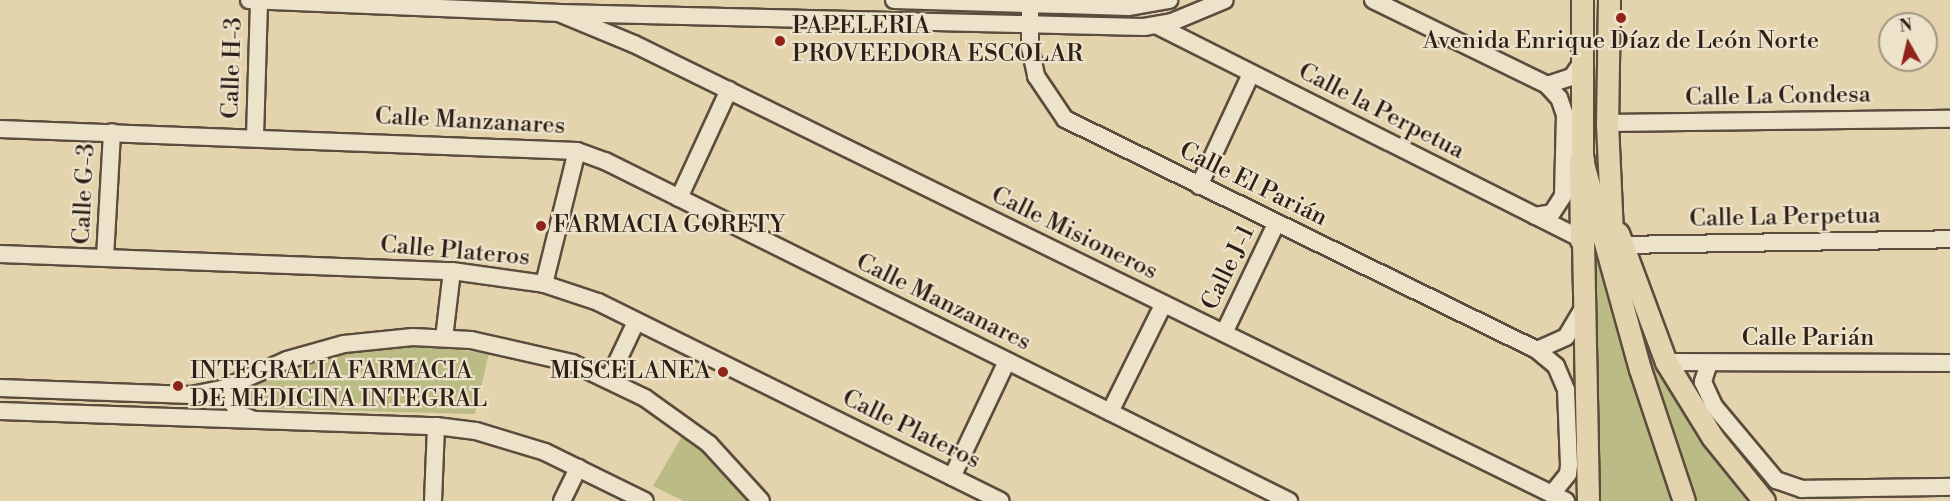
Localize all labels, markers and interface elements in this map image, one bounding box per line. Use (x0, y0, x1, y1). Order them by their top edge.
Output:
marker: Avenida Enrique Díaz de León Norte (1614, 11, 1628, 25)
north arrow (1878, 12, 1938, 72)
place label: PAPELERIA PROVEEDORA ESCOLAR (792, 13, 1083, 69)
text: N (1898, 15, 1913, 37)
street label: Calle H-3 (217, 17, 249, 119)
place label: Avenida Enrique Díaz de León Norte (1423, 28, 1819, 56)
marker: PAPELERIA PROVEEDORA ESCOLAR (773, 34, 787, 48)
street label: Calle la Perpetua (1293, 58, 1469, 166)
street label: Calle La Condesa (1685, 81, 1871, 113)
street label: Calle Manzanares (374, 103, 566, 141)
street label: Calle El Parián (1174, 137, 1332, 233)
street label: Calle G-3 (68, 143, 102, 245)
street label: Calle Misioneros (986, 181, 1162, 287)
street label: Calle La Perpetua (1689, 202, 1881, 234)
place label: FARMACIA GORETY (553, 212, 785, 240)
marker: FARMACIA GORETY (534, 219, 548, 233)
street label: Calle J-1 (1196, 221, 1262, 315)
street label: Calle Plateros (379, 231, 531, 273)
street label: Calle Manzanares (851, 248, 1035, 358)
street label: Calle Parián (1742, 325, 1874, 353)
place label: INTEGRALIA FARMACIA DE MEDICINA INTEGRAL (190, 358, 487, 414)
place label: MISCELANEA (550, 358, 711, 386)
marker: MISCELANEA (716, 365, 730, 379)
marker: INTEGRALIA FARMACIA DE MEDICINA INTEGRAL (171, 379, 185, 393)
street label: Calle Plateros (837, 384, 985, 476)

